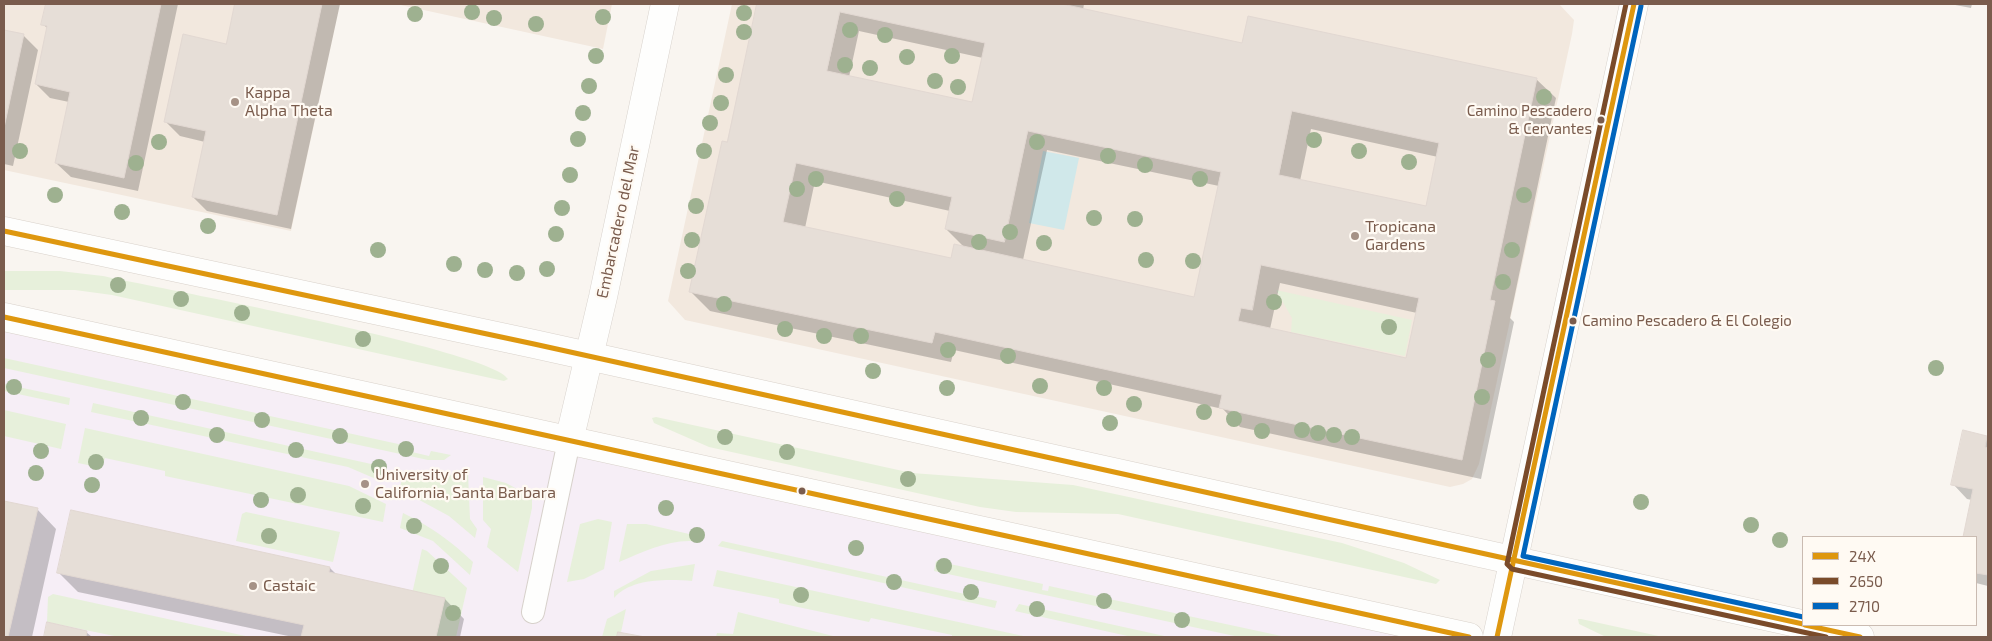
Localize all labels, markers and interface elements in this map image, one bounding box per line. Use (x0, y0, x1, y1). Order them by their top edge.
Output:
place label: Kappa Alpha Theta (245, 83, 333, 121)
marker: Kappa Alpha Theta (229, 96, 241, 108)
place label: Camino Pescadero & Cervantes (1467, 102, 1592, 137)
marker: Camino Pescadero & Cervantes (1596, 115, 1606, 125)
street label: Embarcadero del Mar (592, 144, 644, 300)
place label: Tropicana Gardens (1365, 217, 1436, 255)
marker: Tropicana Gardens (1349, 230, 1361, 242)
place label: Camino Pescadero & El Colegio (1582, 312, 1792, 330)
marker: Camino Pescadero & El Colegio (1568, 316, 1578, 326)
place label: University of California, Santa Barbara (375, 465, 556, 503)
marker: University of California, Santa Barbara (359, 478, 371, 490)
unlabelled marker (797, 486, 807, 496)
legend (1802, 536, 1977, 626)
text: 24X (1849, 547, 1876, 565)
text: 2650 (1849, 572, 1883, 590)
place label: Castaic (263, 576, 316, 596)
marker: Castaic (247, 580, 259, 592)
text: 2710 (1849, 597, 1880, 615)

